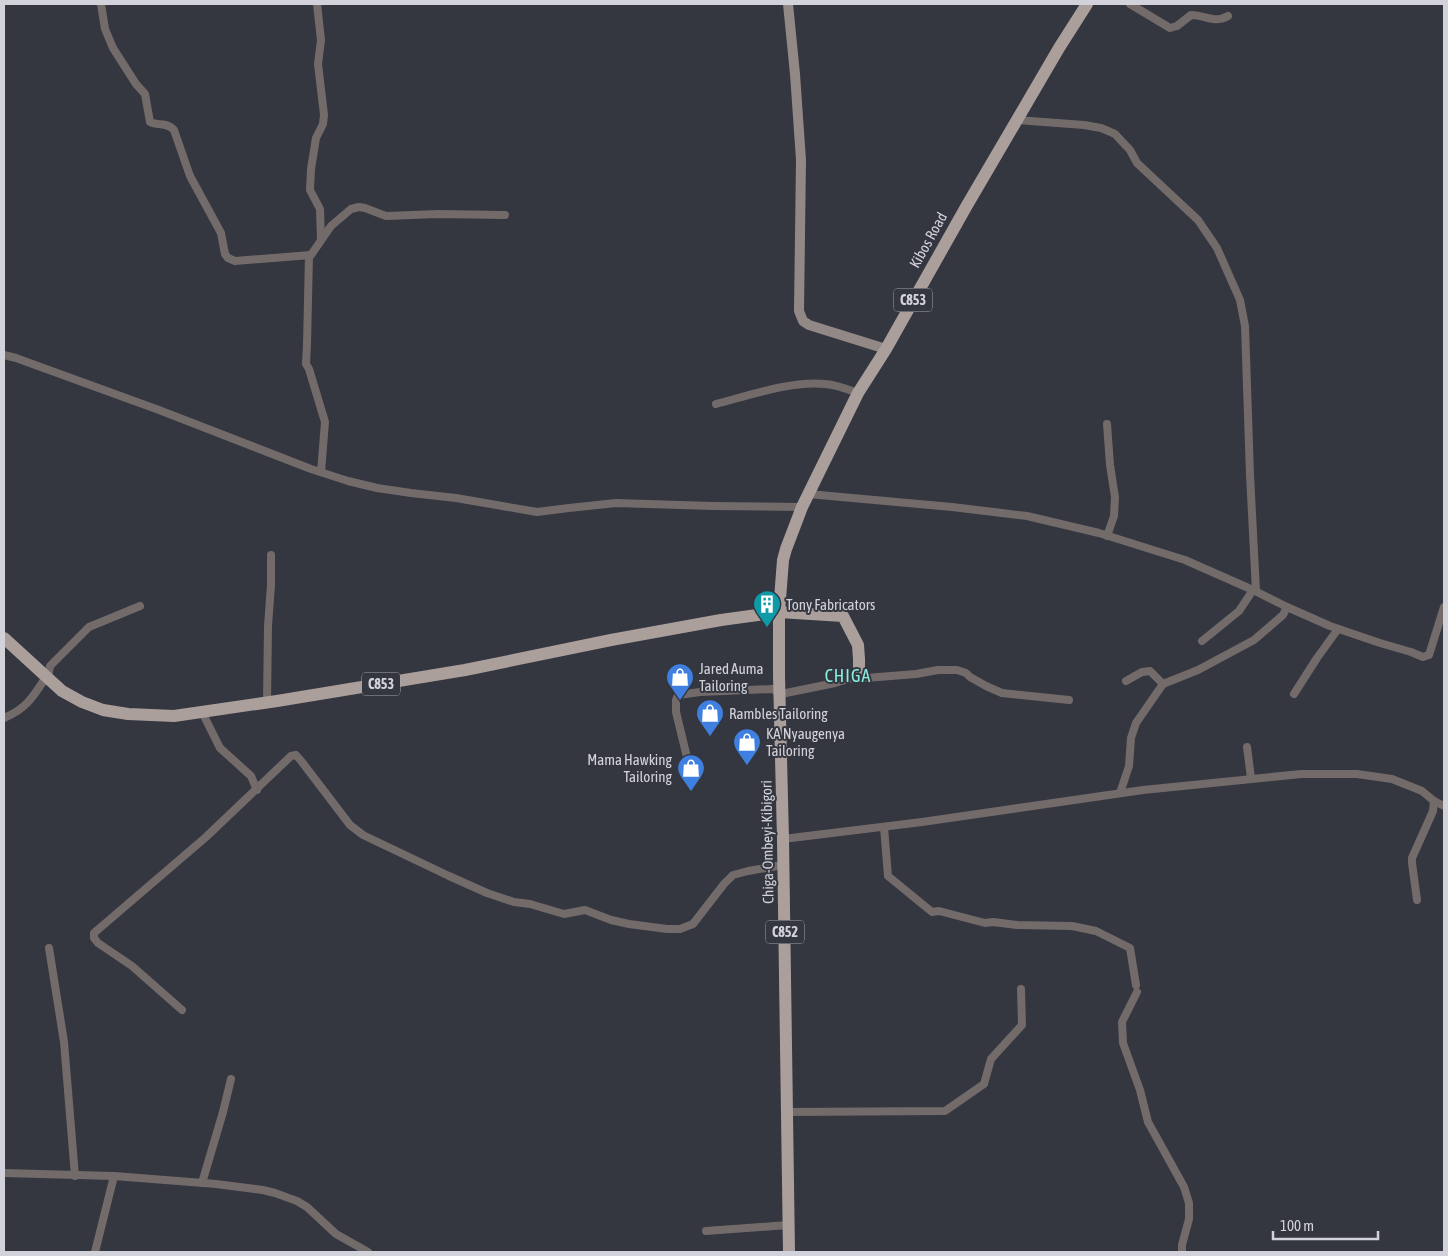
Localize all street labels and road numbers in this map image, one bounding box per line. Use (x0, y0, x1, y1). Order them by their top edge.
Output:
street label: Kibos Road (906, 209, 950, 271)
road number: C853 (894, 288, 932, 312)
road number: C853 (362, 672, 400, 696)
street label: Chiga-Ombeyi-Kibigori (757, 780, 777, 904)
road number: C852 (766, 920, 804, 944)

